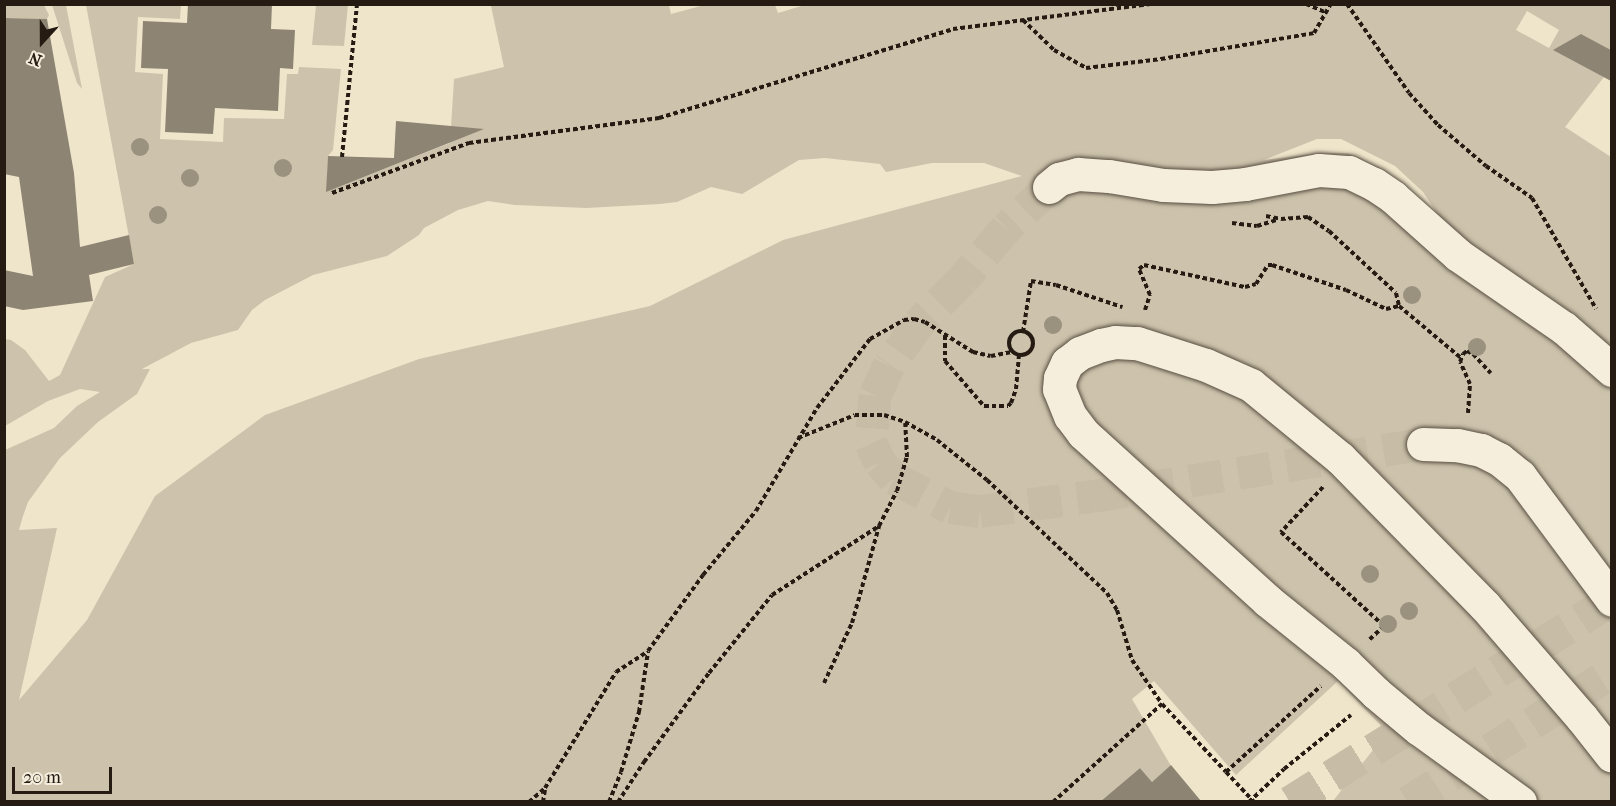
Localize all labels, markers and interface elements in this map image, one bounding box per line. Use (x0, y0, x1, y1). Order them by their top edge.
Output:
north arrow (12, 12, 72, 72)
text: N (26, 48, 44, 70)
scale bar (15, 755, 116, 793)
text: 20 m (23, 767, 61, 788)

